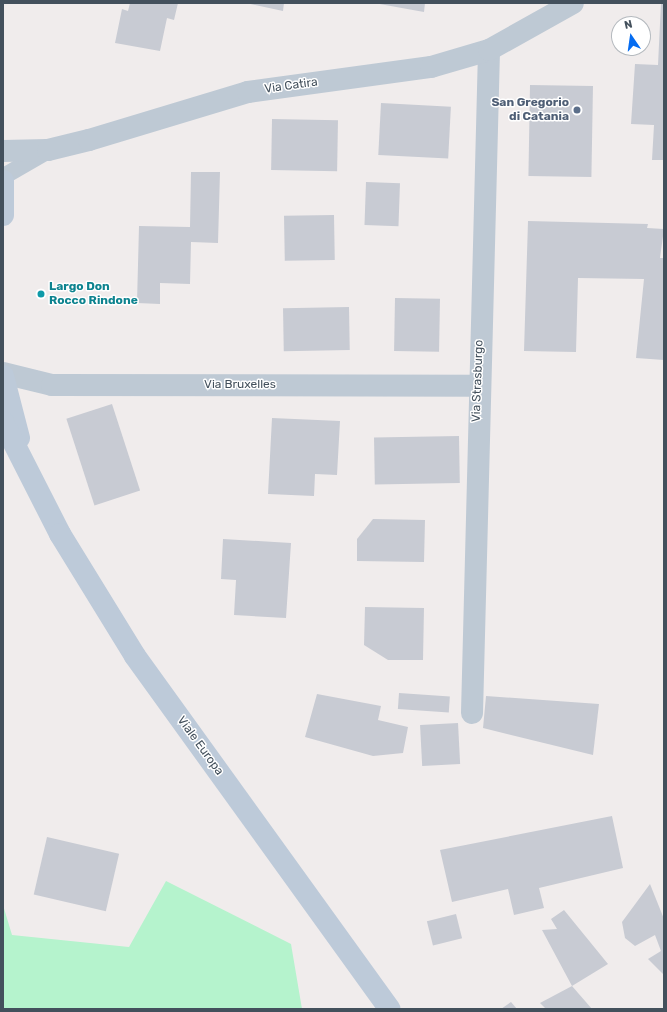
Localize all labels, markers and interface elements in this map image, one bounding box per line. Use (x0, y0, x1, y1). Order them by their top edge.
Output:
north arrow (611, 16, 651, 56)
text: N (623, 18, 634, 32)
street label: Via Catira (263, 75, 319, 97)
place label: San Gregorio di Catania (491, 96, 569, 124)
marker: San Gregorio di Catania (572, 105, 582, 115)
place label: Largo Don Rocco Rindone (49, 280, 138, 308)
marker: Largo Don Rocco Rindone (36, 289, 46, 299)
street label: Via Strasburgo (469, 340, 487, 422)
street label: Via Bruxelles (204, 378, 276, 392)
street label: Viale Europa (174, 714, 226, 778)

